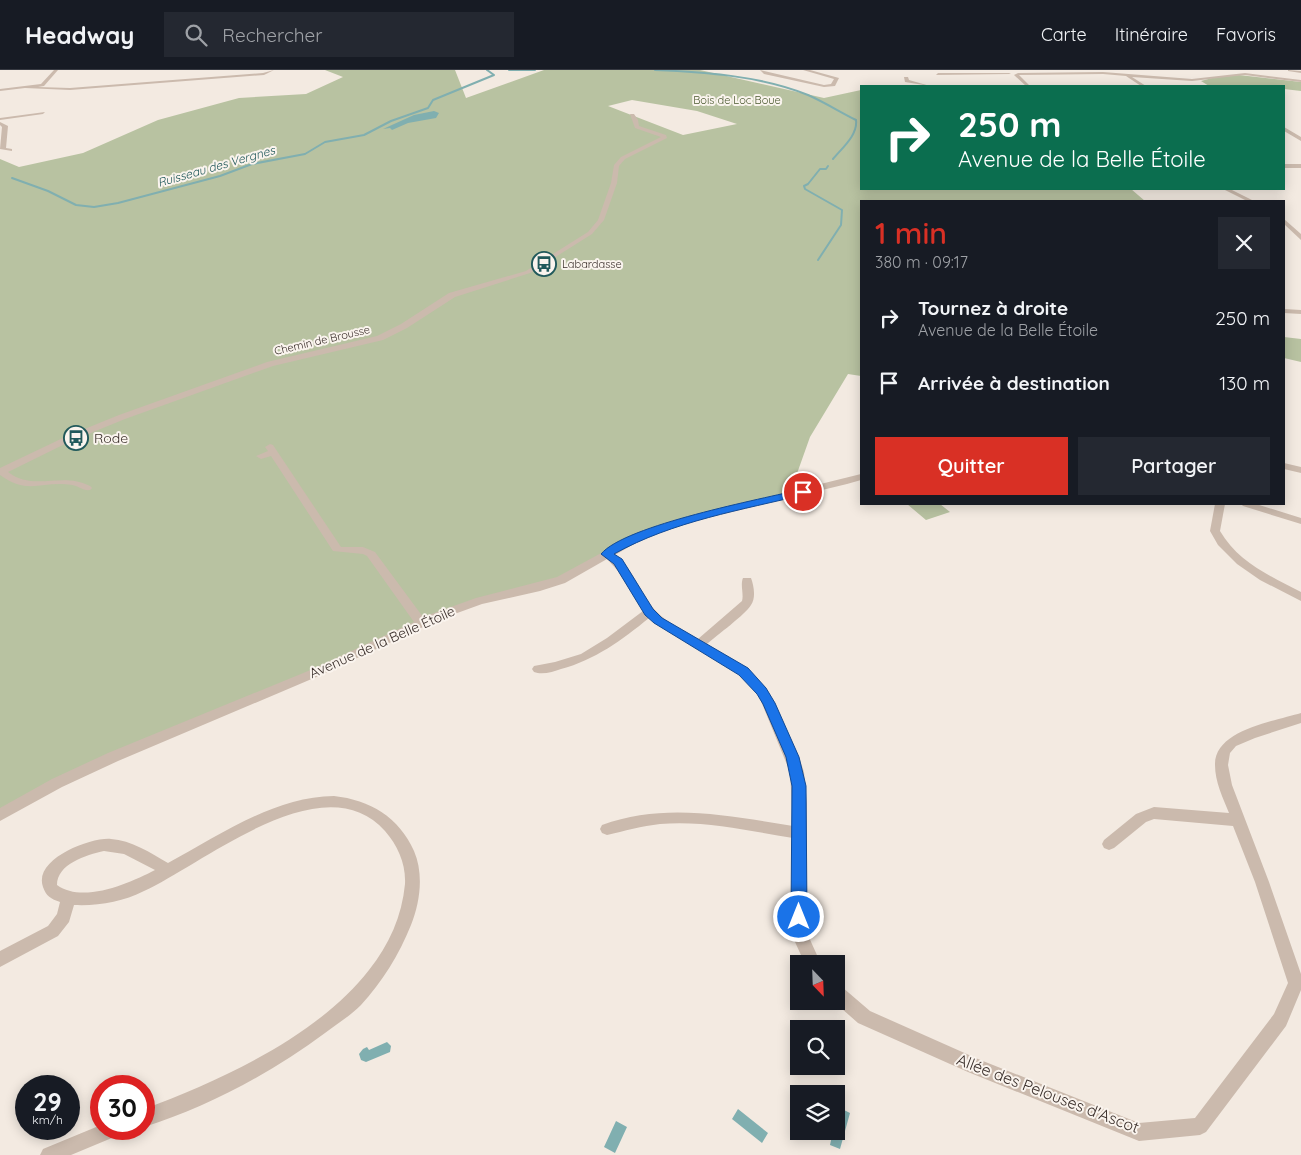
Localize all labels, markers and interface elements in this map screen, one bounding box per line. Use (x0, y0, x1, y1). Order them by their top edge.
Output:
search box (164, 12, 514, 57)
text: Headway (25, 20, 134, 50)
icon: search (182, 21, 210, 49)
text: Rechercher (222, 23, 323, 47)
text: Carte (1041, 23, 1087, 46)
text: Itinéraire (1115, 23, 1188, 46)
text: Favoris (1216, 23, 1276, 46)
park label: Bois de Loc Boue (693, 93, 781, 107)
text: 250 m (958, 102, 1062, 146)
icon: right (875, 105, 940, 170)
water label: Ruisseau des Vergnes (156, 142, 278, 190)
text: Avenue de la Belle Étoile (958, 145, 1206, 173)
text: 1 min (875, 214, 947, 252)
button: close (1218, 217, 1270, 269)
bus stop icon: Labardasse (531, 251, 557, 277)
text: 380 m · 09:17 (875, 252, 968, 272)
place label: Labardasse (562, 257, 622, 271)
text: Tournez à droite (918, 296, 1068, 320)
icon: right (875, 304, 903, 332)
text: 250 m (1215, 306, 1270, 330)
text: Avenue de la Belle Étoile (918, 320, 1098, 340)
street label: Chemin de Brousse (273, 322, 371, 358)
icon: arrive (875, 369, 903, 397)
text: Arrivée à destination (918, 371, 1110, 395)
text: 130 m (1219, 371, 1270, 395)
bus stop icon: Rode (63, 425, 89, 451)
place label: Rode (94, 429, 128, 447)
button: Quitter (875, 437, 1068, 495)
button: Partager (1078, 437, 1270, 495)
pin (782, 471, 824, 513)
icon: arrive (789, 478, 817, 506)
street label: Avenue de la Belle Étoile (306, 602, 458, 682)
position arrow (772, 890, 824, 942)
north arrow (790, 955, 845, 1010)
map controls (790, 955, 845, 1140)
button: search (790, 1020, 845, 1075)
street label: Allée des Pelouses d'Ascot (954, 1049, 1142, 1137)
speed limit sign: 30 (90, 1075, 155, 1140)
button: layers (790, 1085, 845, 1140)
text: 29 (33, 1086, 62, 1117)
text: km/h (32, 1112, 63, 1127)

